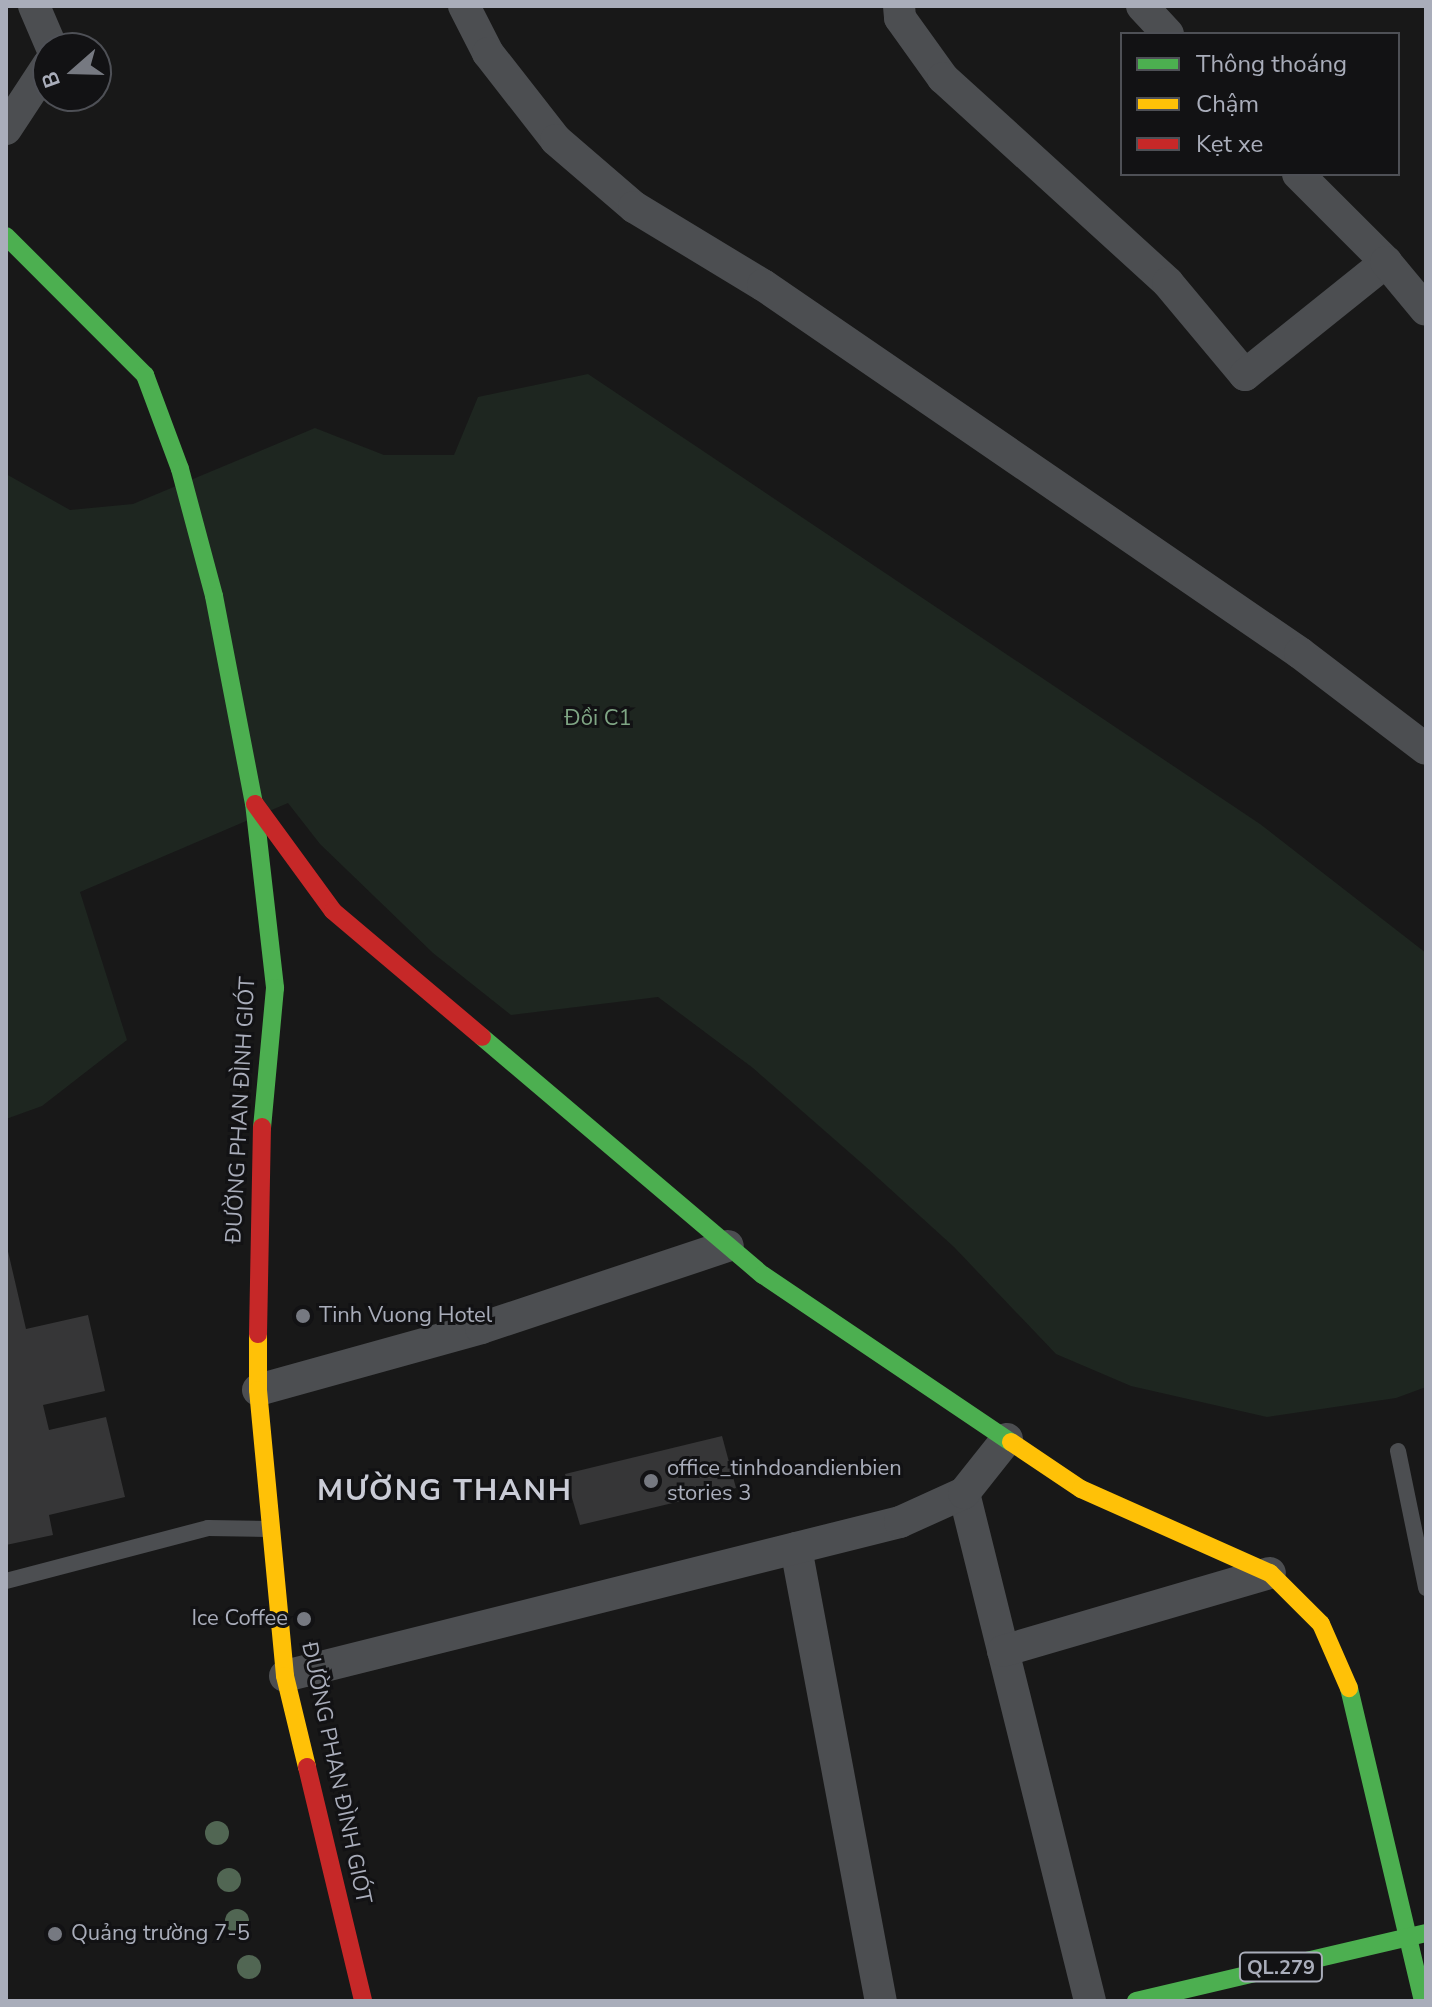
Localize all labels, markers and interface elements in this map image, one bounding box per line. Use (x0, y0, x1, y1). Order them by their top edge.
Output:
north arrow (32, 32, 112, 112)
legend (1120, 32, 1400, 176)
text: Thông thoáng (1196, 48, 1347, 80)
text: B (35, 67, 68, 92)
text: Chậm (1196, 88, 1259, 120)
text: Kẹt xe (1196, 128, 1263, 160)
park label: Đồi C1 (564, 706, 632, 732)
street label: ĐƯỜNG PHAN ĐÌNH GIÓT (221, 976, 261, 1244)
place label: Tinh Vuong Hotel (319, 1303, 492, 1329)
marker: Tinh Vuong Hotel (294, 1307, 312, 1325)
place label: office_tinhdoandienbien stories 3 (667, 1455, 902, 1506)
marker: office_tinhdoandienbien stories 3 (642, 1472, 660, 1490)
district label: MƯỜNG THANH (317, 1473, 573, 1509)
place label: Ice Coffee (191, 1606, 288, 1632)
marker: Ice Coffee (295, 1610, 313, 1628)
street label: ĐƯỜNG PHAN ĐÌNH GIÓT (295, 1640, 377, 1906)
place label: Quảng trường 7-5 (71, 1921, 250, 1947)
marker: Quảng trường 7-5 (46, 1925, 64, 1943)
road number: QL.279 (1237, 1951, 1325, 1983)

